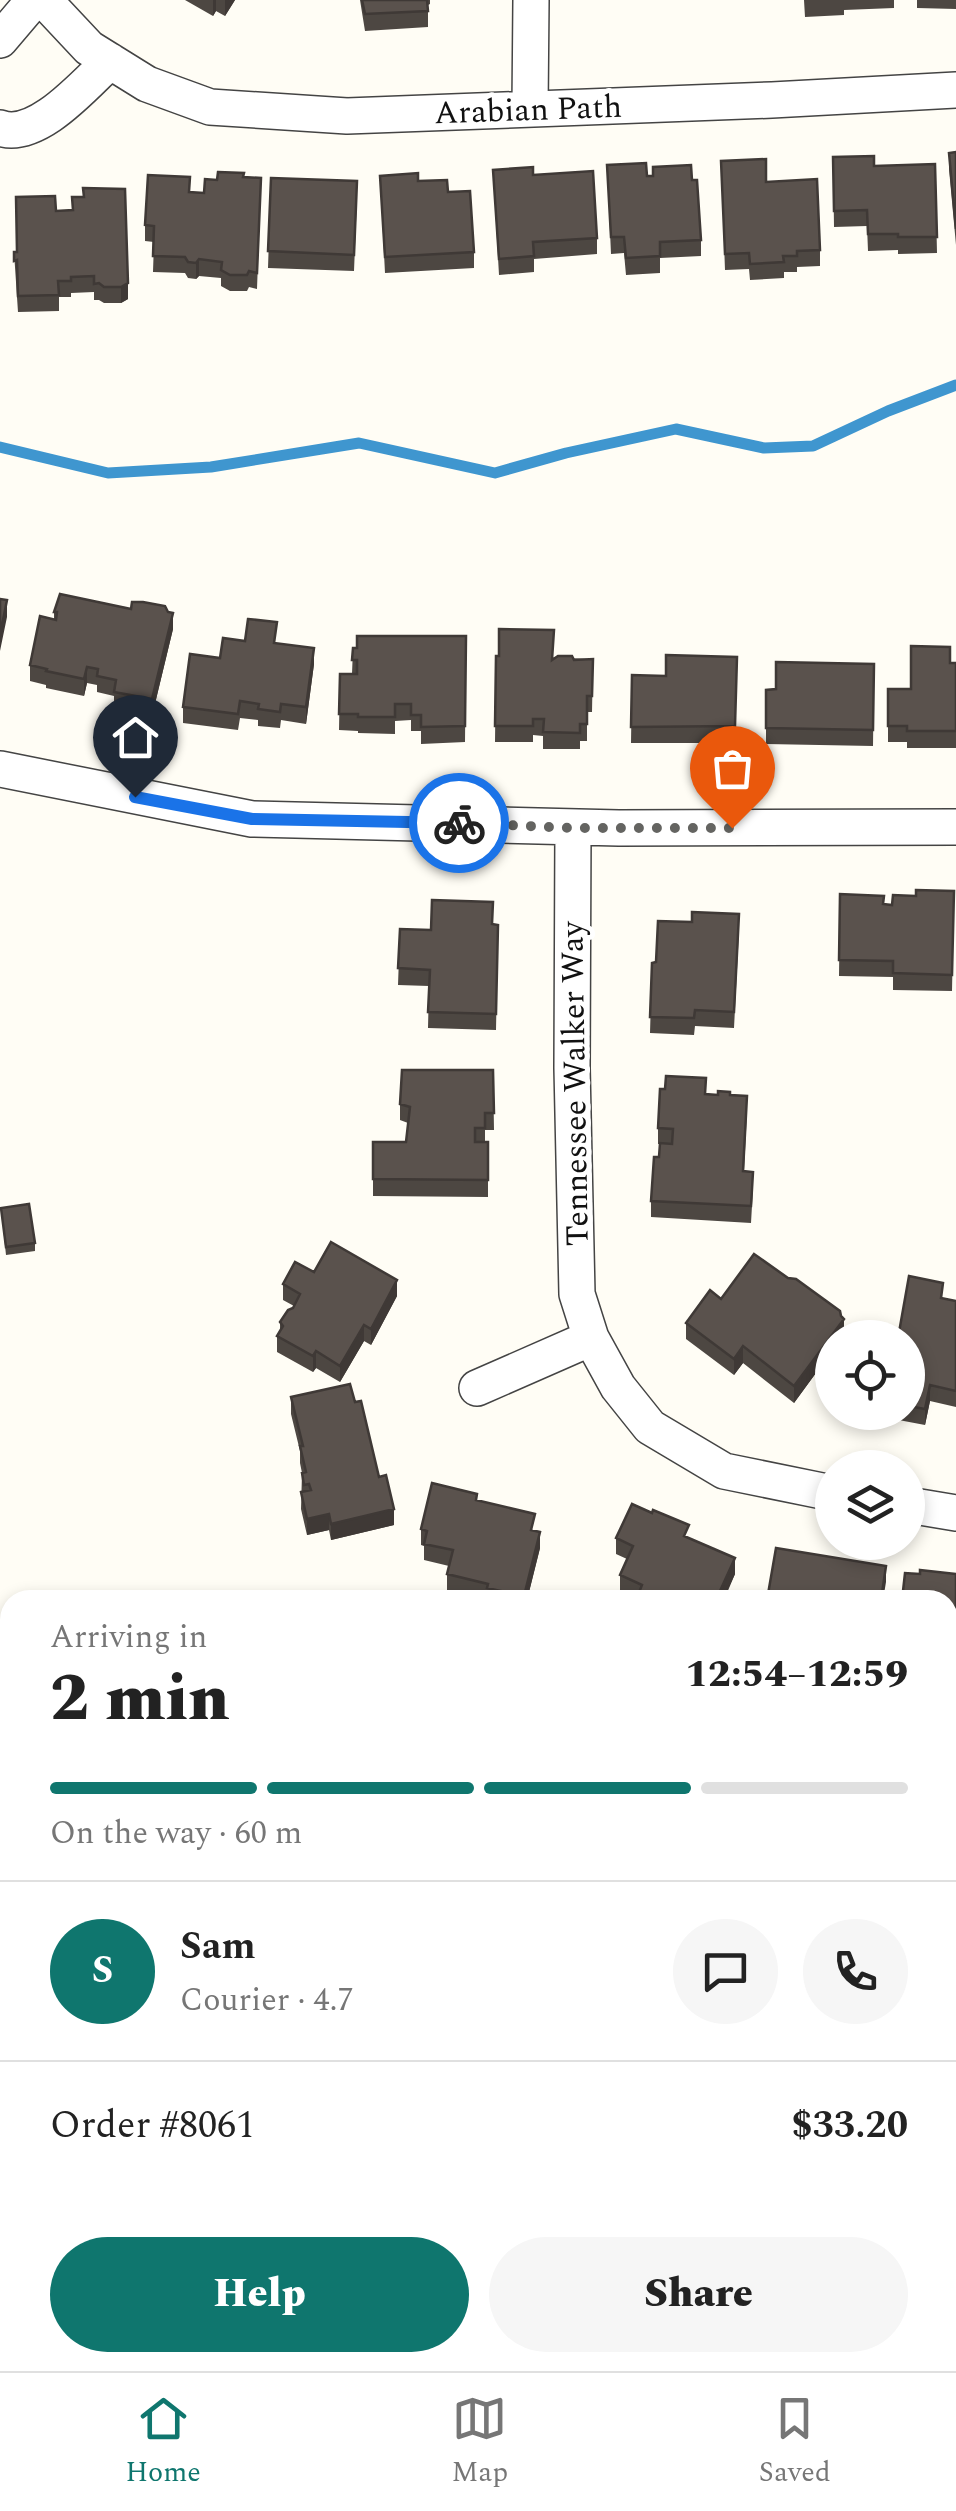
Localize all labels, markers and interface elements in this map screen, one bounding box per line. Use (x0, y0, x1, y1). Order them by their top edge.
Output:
street label: Arabian Path (433, 83, 623, 138)
pin (93, 695, 178, 798)
icon: home (108, 710, 163, 765)
pin (690, 726, 775, 829)
icon: bag (705, 741, 760, 796)
courier (409, 773, 509, 873)
icon: bike (432, 796, 487, 851)
street label: Tennessee Walker Way (548, 919, 603, 1247)
map controls (815, 1320, 925, 1560)
button: locate (815, 1320, 925, 1430)
button: layers (815, 1450, 925, 1560)
text: Arriving in (50, 1613, 207, 1662)
text: 12:54–12:59 (685, 1646, 908, 1704)
text: 2 min (50, 1650, 230, 1749)
text: On the way · 60 m (50, 1809, 302, 1858)
text: Sam (180, 1918, 256, 1976)
button: chat (673, 1919, 778, 2024)
button: phone (803, 1919, 908, 2024)
text: S (92, 1942, 113, 2000)
text: Courier · 4.7 (180, 1976, 353, 2025)
text: Order #8061 (50, 2097, 255, 2155)
text: $33.20 (791, 2097, 908, 2155)
button: Help (50, 2237, 469, 2352)
button: Share (489, 2237, 908, 2352)
tab: Home (125, 2391, 201, 2494)
tab: Map (452, 2391, 508, 2494)
tab: Saved (759, 2391, 831, 2494)

